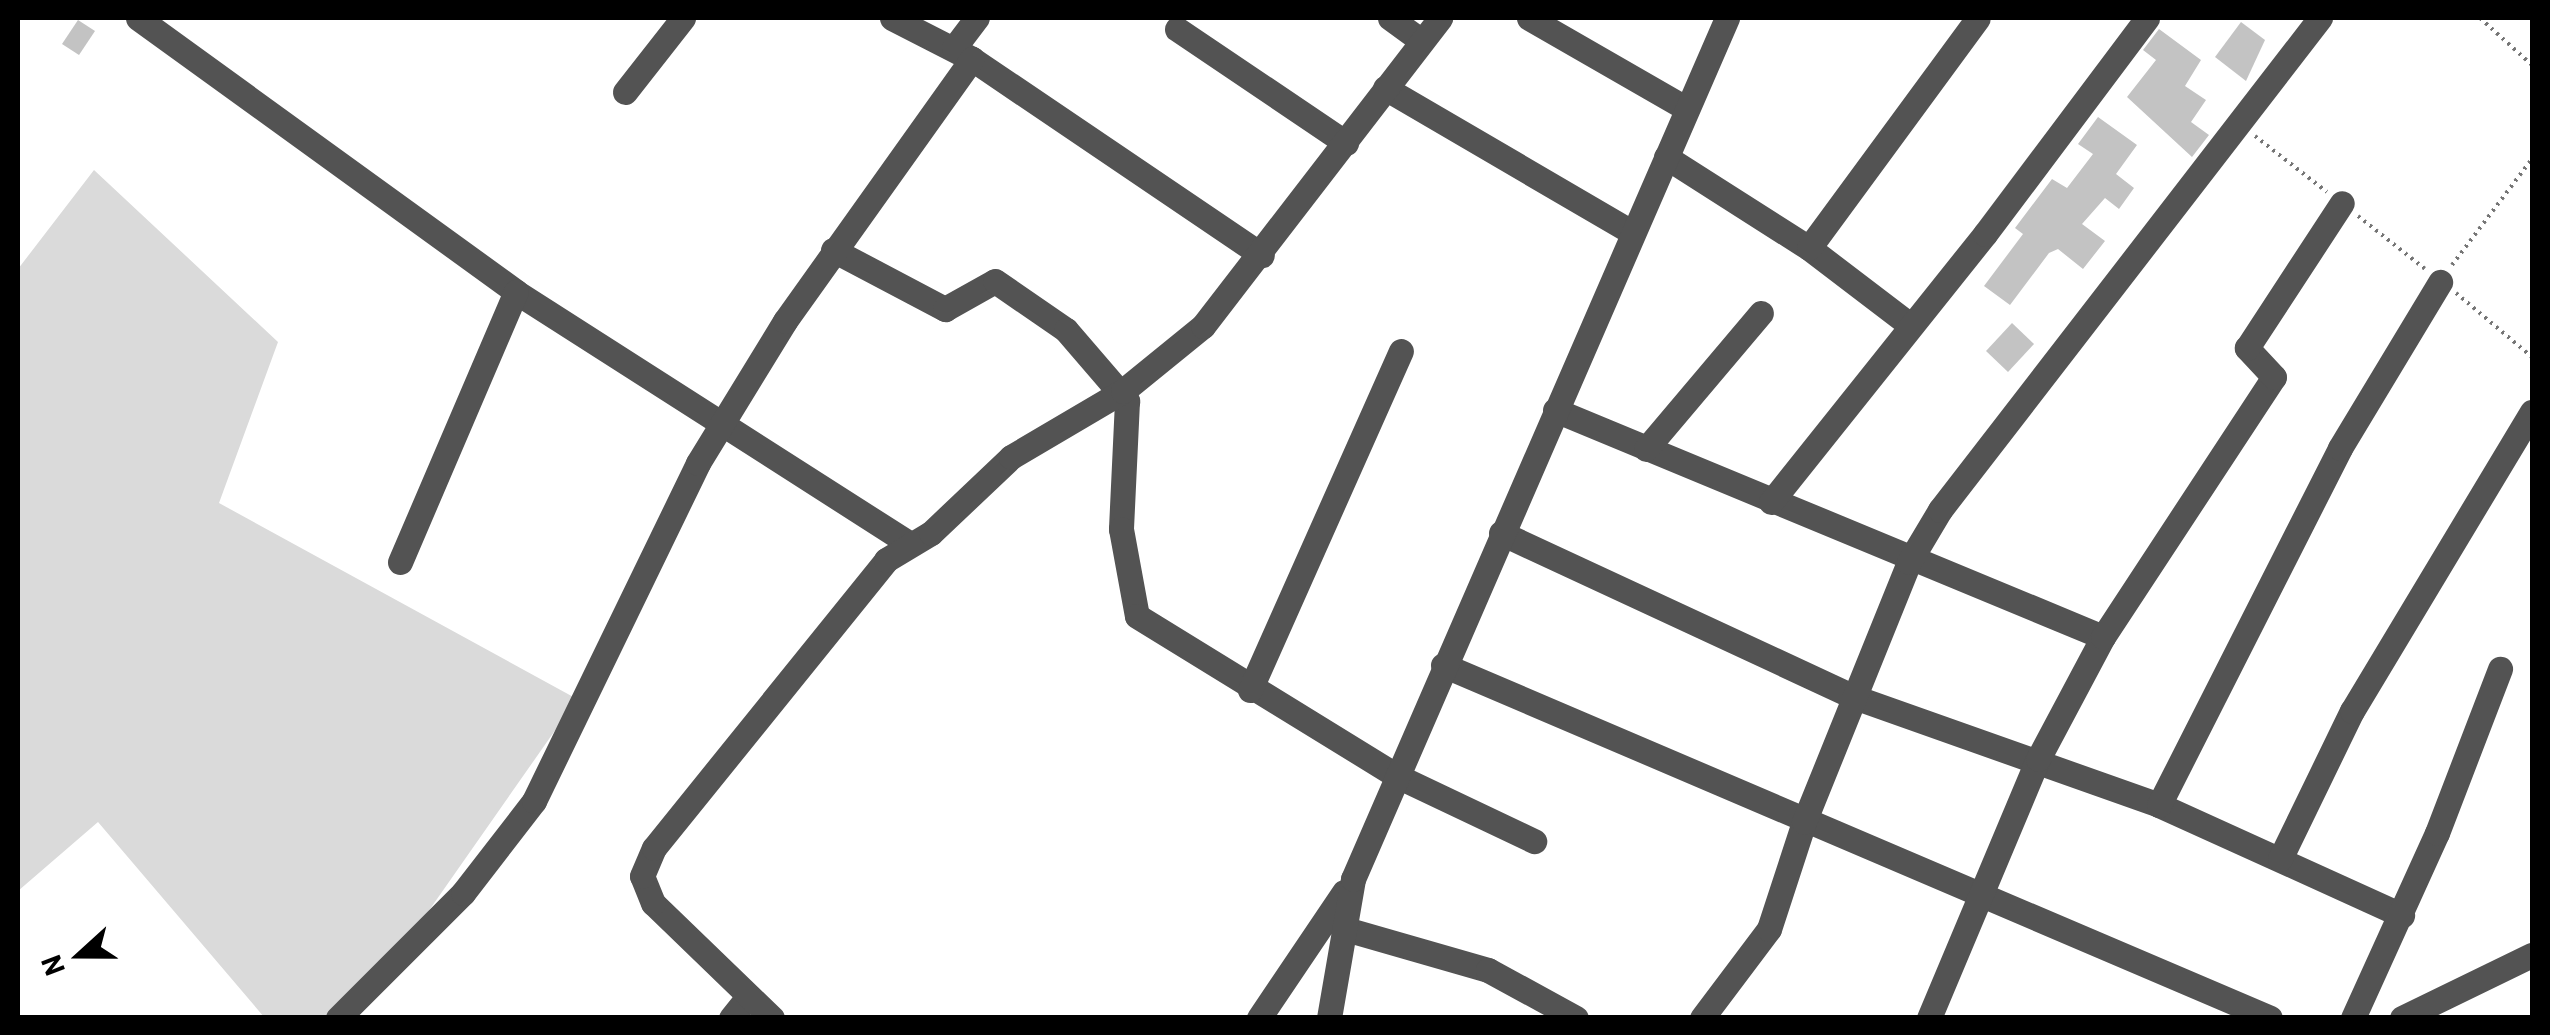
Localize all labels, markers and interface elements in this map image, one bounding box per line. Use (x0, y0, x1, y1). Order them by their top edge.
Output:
north arrow (30, 905, 130, 1005)
text: N (33, 951, 71, 981)

